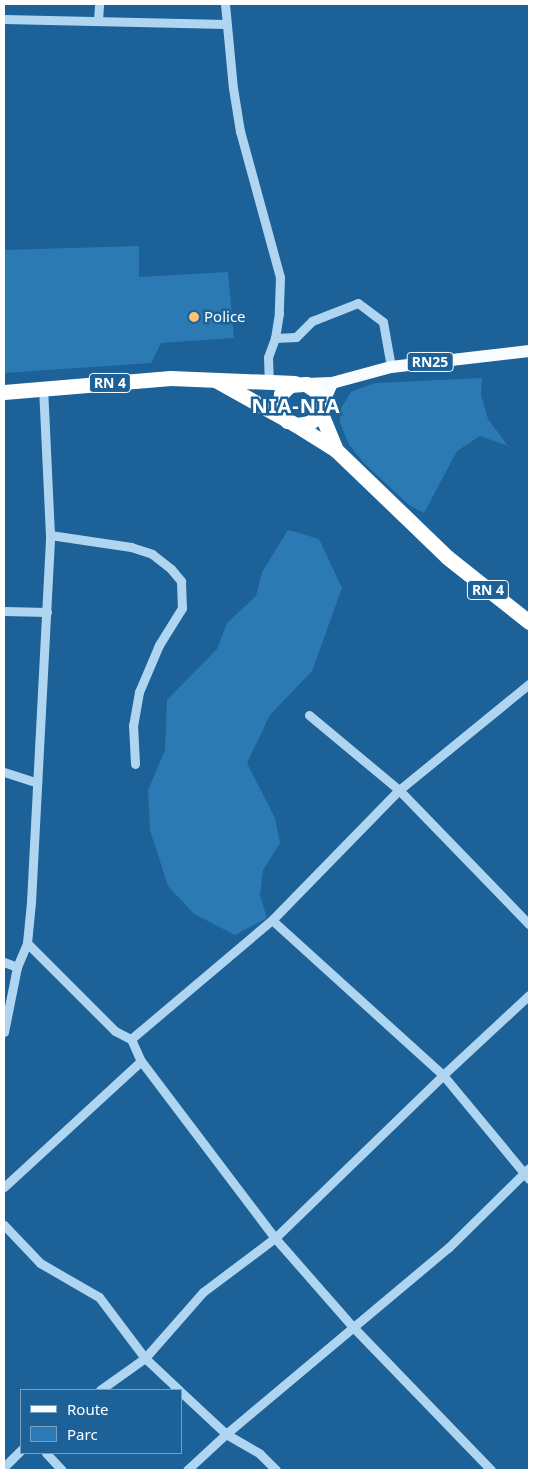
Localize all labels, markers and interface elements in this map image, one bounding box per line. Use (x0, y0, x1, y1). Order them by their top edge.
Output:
place label: Police (204, 308, 246, 326)
marker: Police (188, 311, 200, 323)
road number: RN25 (406, 351, 454, 374)
road number: RN 4 (89, 372, 131, 394)
district label: NIA-NIA (251, 393, 341, 417)
road number: RN 4 (467, 578, 509, 602)
legend (20, 1389, 182, 1454)
text: Route (67, 1399, 109, 1419)
text: Parc (67, 1424, 98, 1444)

